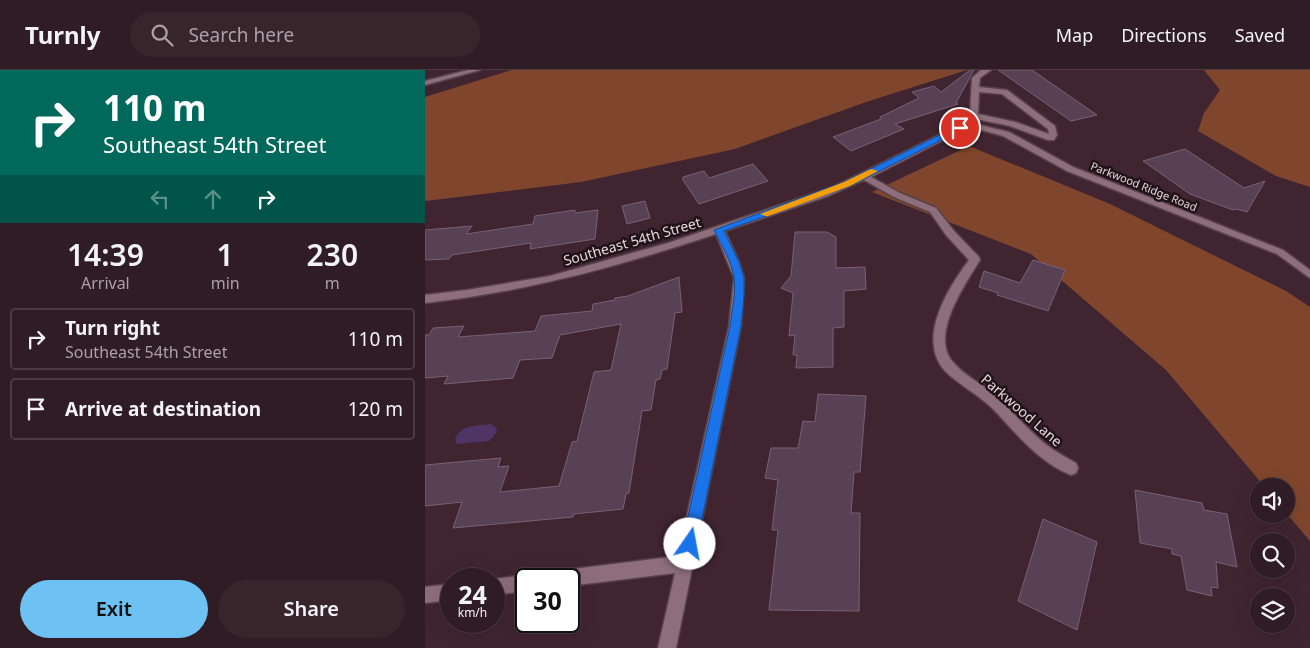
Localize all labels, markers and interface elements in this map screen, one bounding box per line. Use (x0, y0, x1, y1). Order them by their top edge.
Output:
search box (130, 12, 480, 57)
text: Turnly (25, 18, 100, 51)
icon: search (148, 21, 176, 49)
text: Search here (188, 22, 294, 48)
text: Map (1056, 23, 1093, 47)
text: Directions (1121, 23, 1207, 47)
text: Saved (1235, 23, 1285, 47)
text: 110 m (103, 84, 206, 131)
icon: right (20, 90, 85, 155)
pin (939, 107, 981, 149)
icon: arrive (946, 114, 974, 142)
text: Southeast 54th Street (103, 129, 326, 159)
street label: Parkwood Ridge Road (1089, 158, 1199, 214)
icon: left (146, 185, 174, 213)
icon: ahead (199, 185, 227, 213)
icon: right (252, 185, 280, 213)
street label: Southeast 54th Street (561, 212, 703, 270)
text: 14:39 (67, 234, 144, 275)
text: 1 (217, 234, 234, 275)
text: 230 (307, 234, 358, 275)
text: Arrival (81, 272, 130, 294)
text: min (211, 272, 240, 294)
text: m (325, 272, 340, 294)
text: Turn right (65, 315, 160, 341)
icon: right (22, 325, 50, 353)
text: 110 m (348, 326, 403, 352)
text: Southeast 54th Street (65, 341, 227, 363)
street label: Parkwood Lane (977, 370, 1067, 451)
icon: arrive (22, 395, 50, 423)
text: Arrive at destination (65, 396, 261, 422)
text: 120 m (348, 396, 403, 422)
map controls (1250, 478, 1295, 633)
button: sound (1250, 478, 1295, 523)
position arrow (663, 517, 715, 569)
button: search (1250, 533, 1295, 578)
speed limit sign: 30 (515, 568, 580, 633)
text: 24 (458, 577, 487, 611)
button: Exit (20, 580, 208, 638)
button: Share (218, 580, 405, 638)
button: layers (1250, 588, 1295, 633)
text: km/h (458, 604, 487, 621)

